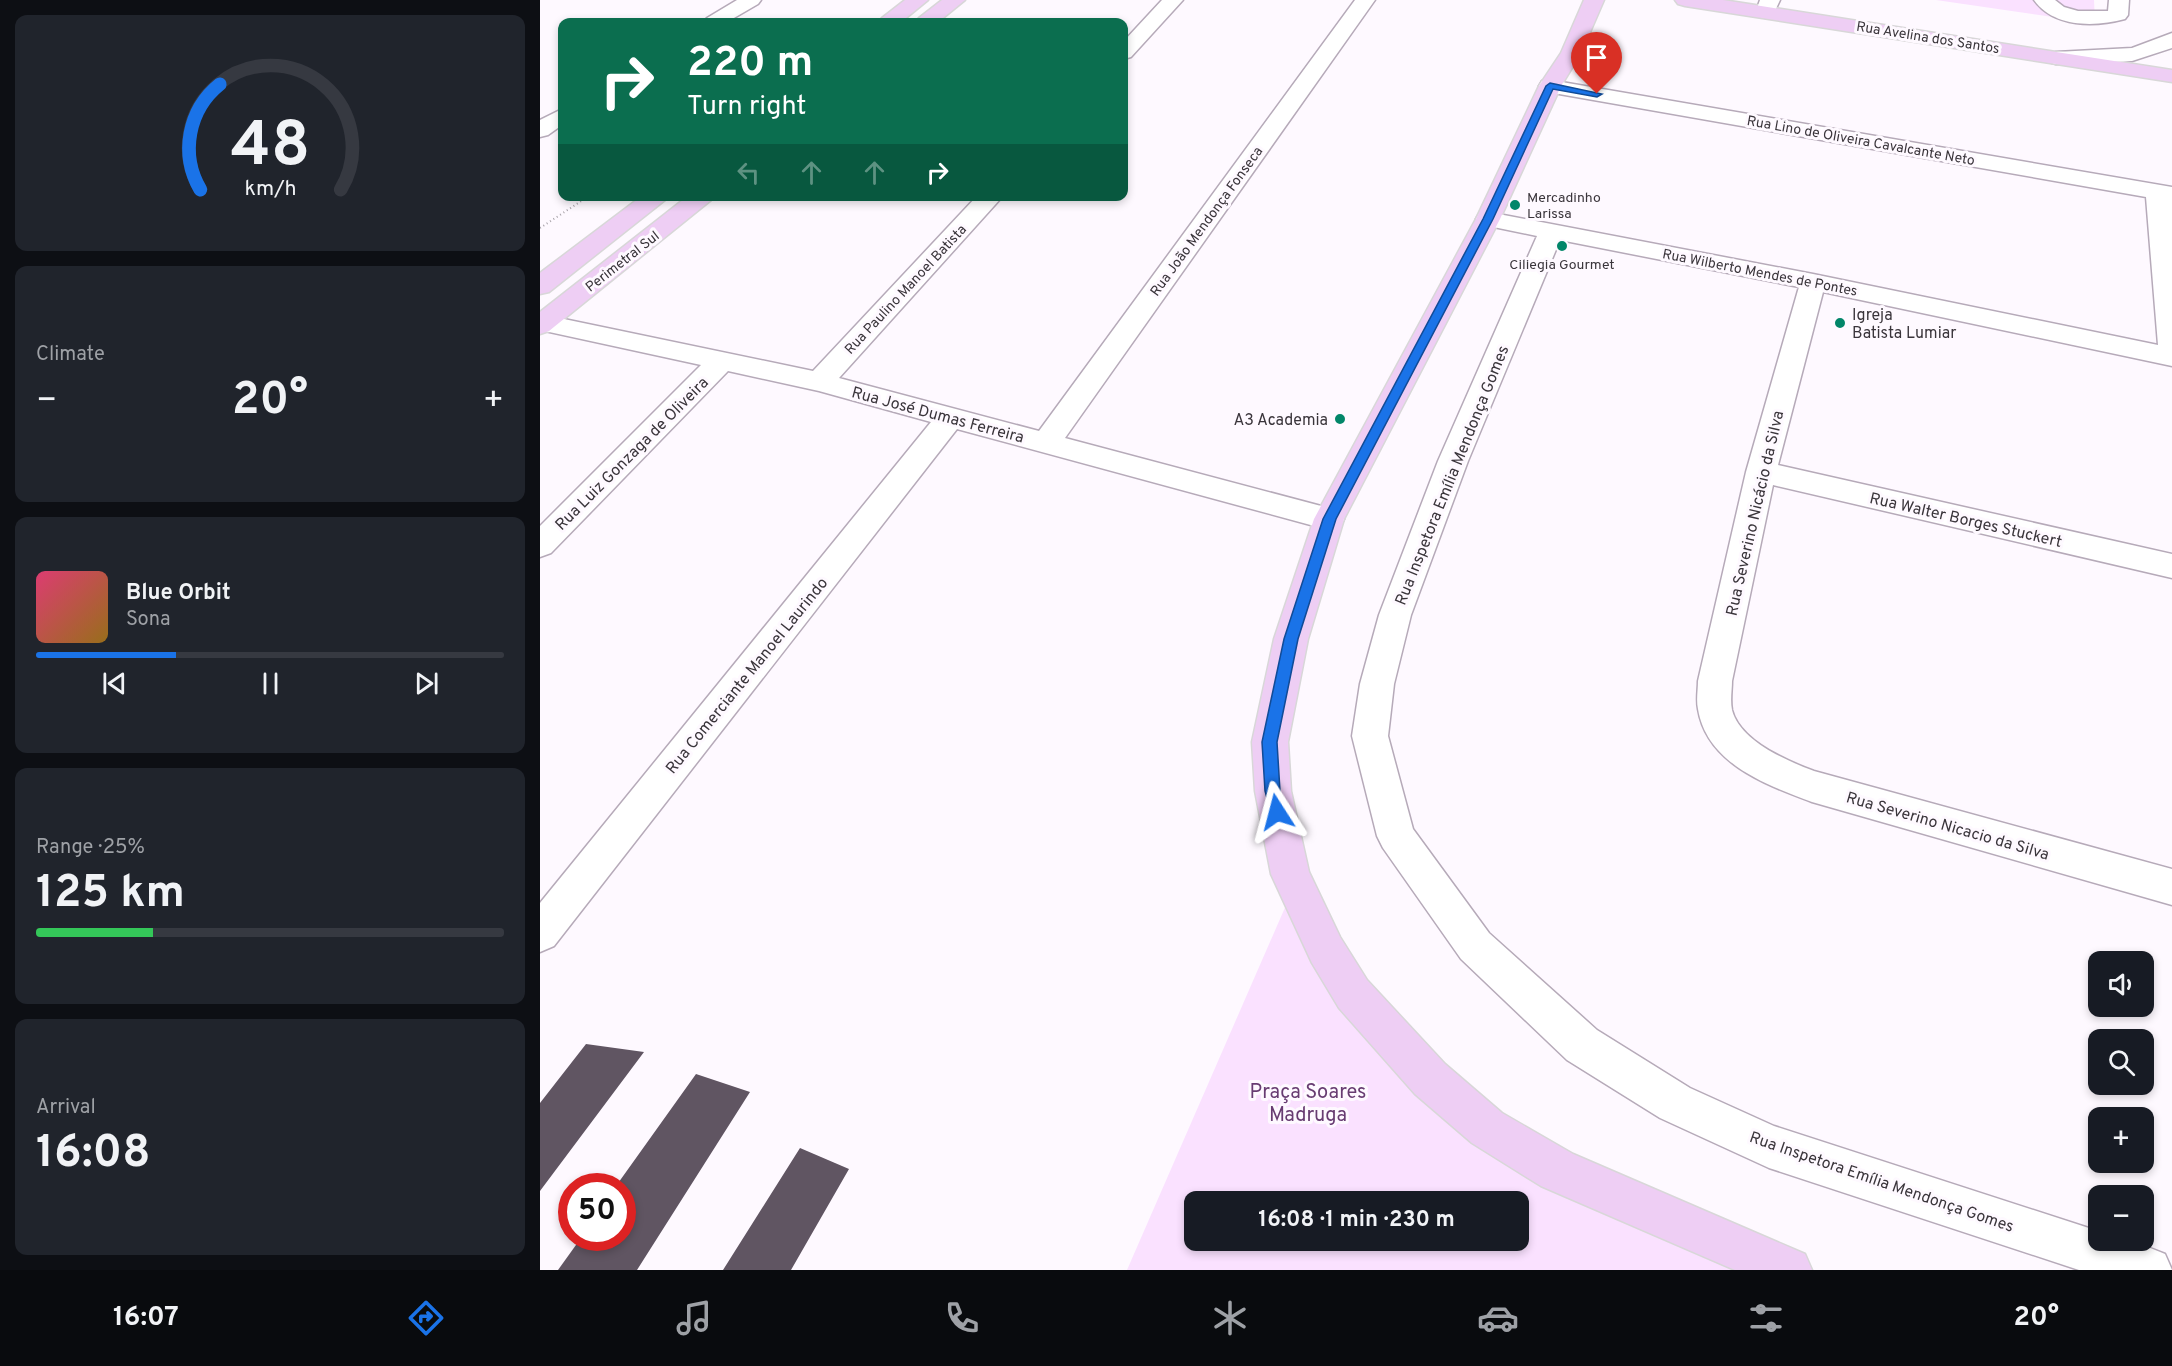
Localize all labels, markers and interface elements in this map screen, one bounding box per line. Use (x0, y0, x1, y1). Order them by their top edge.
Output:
street label: Rua Avelina dos Santos (1855, 19, 2001, 58)
pin (1571, 32, 1622, 94)
text: 220 m (687, 38, 813, 91)
icon: arrive (1580, 41, 1613, 74)
icon: right (588, 42, 666, 120)
text: Turn right (687, 90, 806, 124)
text: 48 (230, 109, 310, 188)
street label: Rua Lino de Oliveira Cavalcante Neto (1745, 113, 1976, 170)
street label: Rua João Mendonça Fonseca (1147, 144, 1267, 300)
icon: left (732, 156, 765, 189)
icon: ahead (795, 156, 828, 189)
icon: ahead (858, 156, 891, 189)
icon: right (921, 156, 954, 189)
text: km/h (244, 176, 296, 203)
place label: Mercadinho Larissa (1527, 190, 1601, 223)
marker: Mercadinho Larissa (1508, 198, 1522, 212)
street label: Rua Paulino Manoel Batista (842, 222, 971, 358)
street label: Perimetral Sul (583, 228, 663, 296)
marker: Ciliegia Gourmet (1555, 239, 1569, 253)
street label: Rua Wilberto Mendes de Pontes (1661, 246, 1859, 301)
place label: Ciliegia Gourmet (1509, 257, 1615, 274)
place label: Igreja Batista Lumiar (1852, 306, 1957, 344)
marker: Igreja Batista Lumiar (1833, 316, 1847, 330)
text: Climate (36, 342, 105, 368)
street label: Rua Inspetora Emília Mendonça Gomes (1391, 343, 1514, 609)
text: 20° (232, 373, 308, 430)
street label: Rua Luiz Gonzaga de Oliveira (552, 374, 713, 535)
text: − (36, 381, 57, 423)
text: + (483, 381, 504, 423)
street label: Rua José Dumas Ferreira (849, 383, 1026, 449)
street label: Rua Severino Nicácio da Silva (1723, 409, 1789, 618)
place label: A3 Academia (1233, 411, 1328, 431)
marker: A3 Academia (1333, 412, 1347, 426)
street label: Rua Walter Borges Stuckert (1867, 489, 2064, 553)
street label: Rua Comerciante Manoel Laurindo (662, 574, 833, 779)
text: Blue Orbit (126, 580, 231, 607)
text: Sona (126, 607, 171, 633)
icon: previous (98, 667, 131, 700)
icon: pause (254, 667, 287, 700)
icon: next (410, 667, 443, 700)
position arrow (1245, 780, 1309, 844)
street label: Rua Severino Nicacio da Silva (1844, 788, 2051, 866)
text: Range · 25% (36, 835, 145, 861)
text: 125 km (36, 866, 185, 923)
map controls (2088, 951, 2154, 1251)
button: sound (2088, 951, 2154, 1017)
button: search (2088, 1029, 2154, 1095)
park label: Praça Soares Madruga (1250, 1080, 1366, 1129)
text: Arrival (36, 1095, 96, 1121)
button: + (2088, 1107, 2154, 1173)
text: 16:08 (36, 1126, 150, 1183)
street label: Rua Inspetora Emília Mendonça Gomes (1746, 1128, 2016, 1238)
speed limit sign: 50 (558, 1173, 636, 1251)
button: − (2088, 1185, 2154, 1251)
text: 16:08 · 1 min · 230 m (1258, 1207, 1455, 1234)
icon: directions (405, 1297, 447, 1339)
icon: music (673, 1297, 715, 1339)
icon: phone (941, 1297, 983, 1339)
icon: climate (1209, 1297, 1251, 1339)
icon: car (1477, 1297, 1519, 1339)
icon: filters (1745, 1297, 1787, 1339)
text: 16:07 (113, 1301, 179, 1335)
text: 20° (2013, 1301, 2059, 1335)

